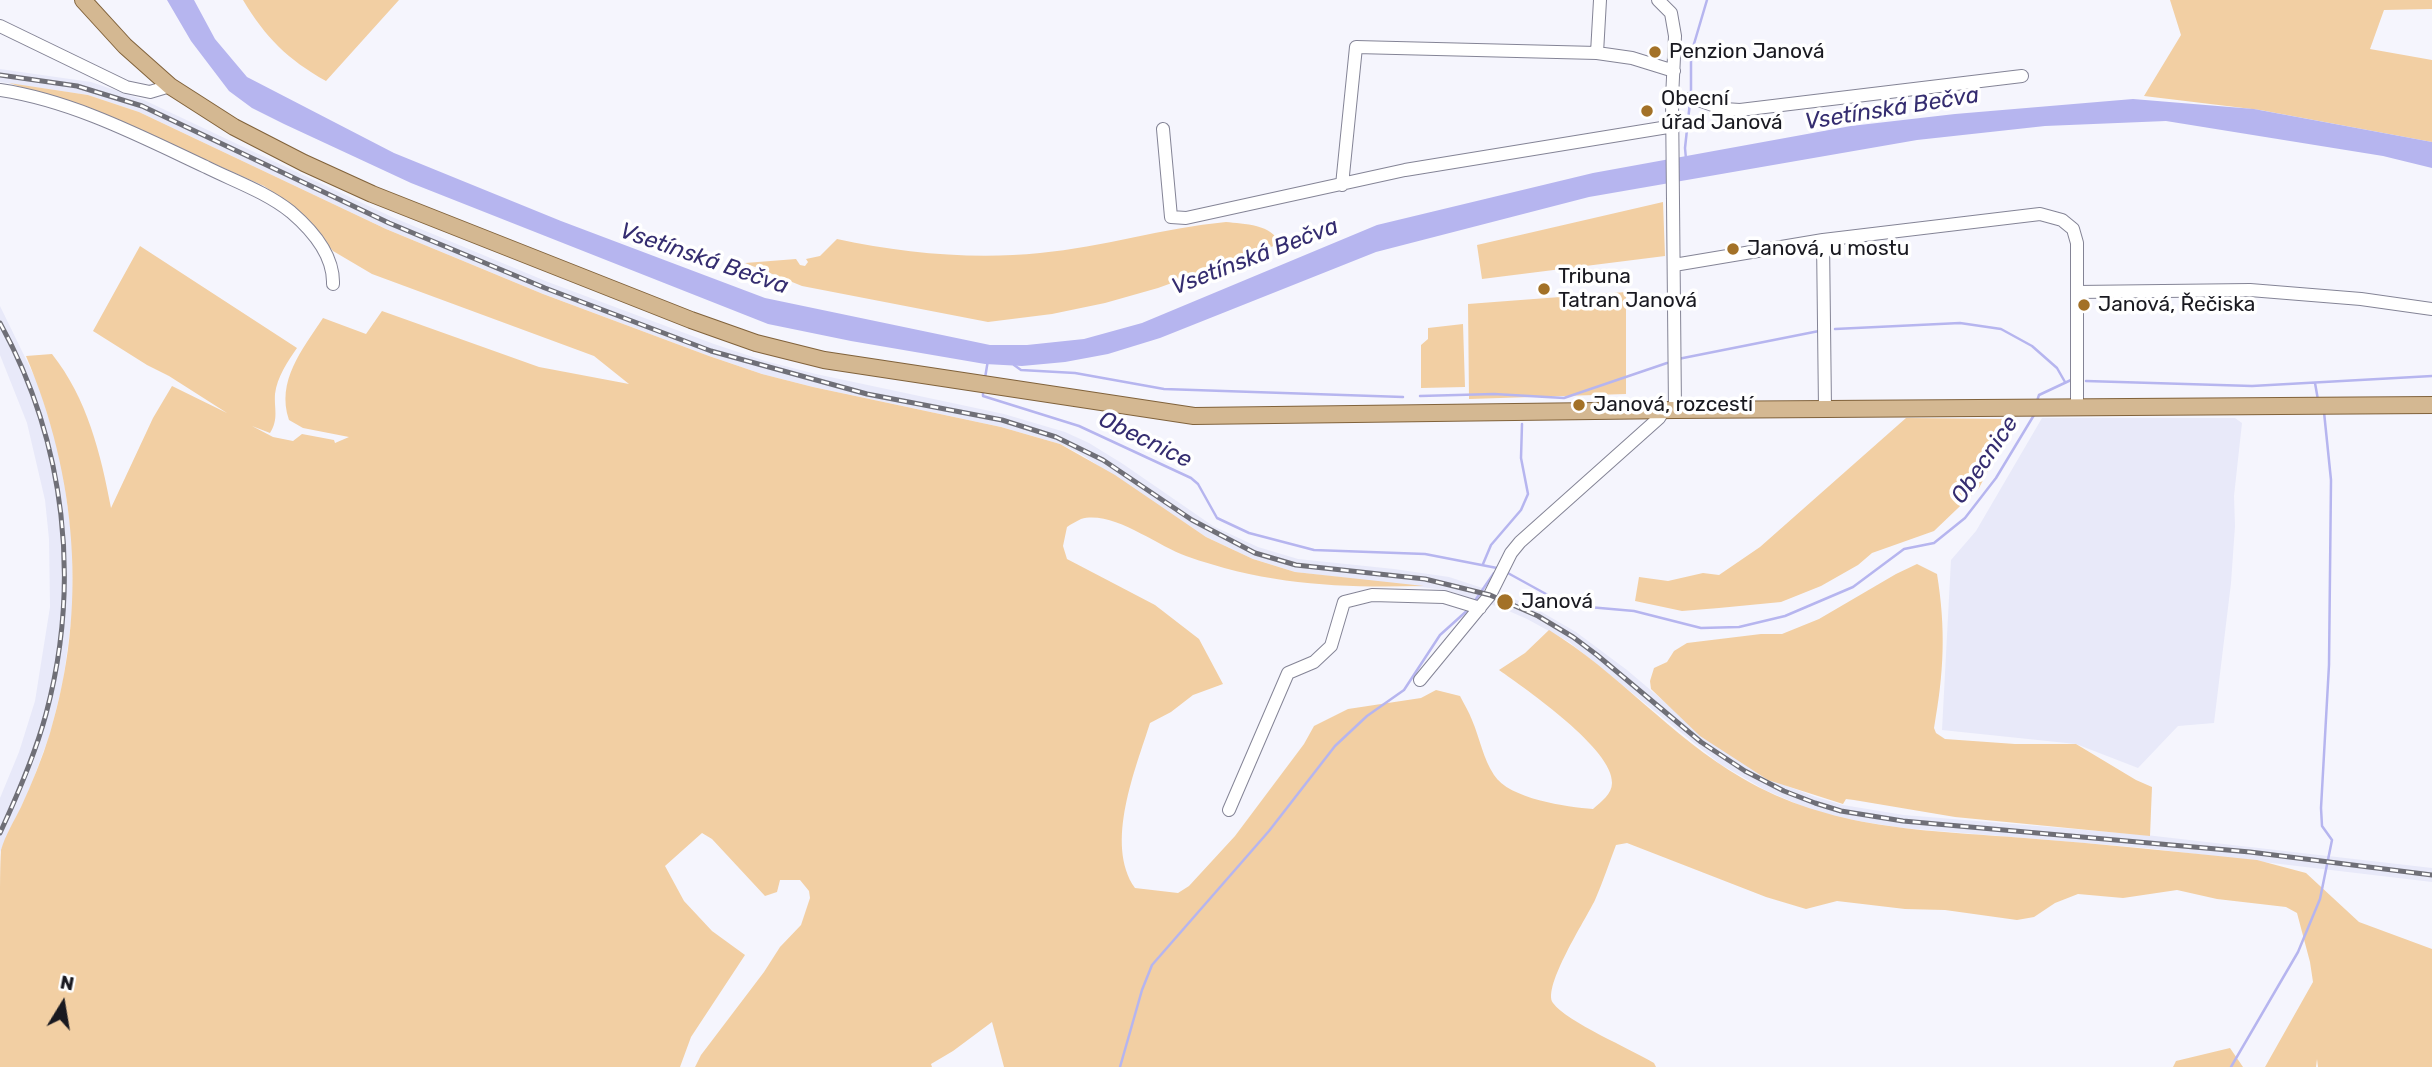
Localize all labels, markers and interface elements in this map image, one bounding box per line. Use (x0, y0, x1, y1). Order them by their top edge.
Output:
place label: Penzion Janová (1669, 39, 1825, 65)
marker: Penzion Janová (1647, 44, 1663, 60)
water label: Vsetínská Bečva (1803, 82, 1981, 136)
place label: Obecní úřad Janová (1661, 86, 1783, 136)
marker: Obecní úřad Janová (1639, 103, 1655, 119)
water label: Vsetínská Bečva (1168, 212, 1342, 302)
water label: Vsetínská Bečva (616, 217, 792, 301)
place label: Janová, u mostu (1747, 236, 1909, 262)
marker: Janová, u mostu (1725, 241, 1741, 257)
place label: Tribuna Tatran Janová (1558, 264, 1697, 314)
marker: Tribuna Tatran Janová (1536, 281, 1552, 297)
place label: Janová, Řečiska (2098, 292, 2255, 318)
marker: Janová, Řečiska (2076, 297, 2092, 313)
place label: Janová, rozcestí (1593, 392, 1753, 418)
marker: Janová, rozcestí (1571, 397, 1587, 413)
water label: Obecnice (1094, 406, 1196, 474)
water label: Obecnice (1946, 411, 2024, 509)
place label: Janová (1521, 589, 1593, 615)
marker: Janová (1495, 592, 1515, 612)
north arrow (28, 969, 98, 1039)
text: N (58, 970, 76, 995)

